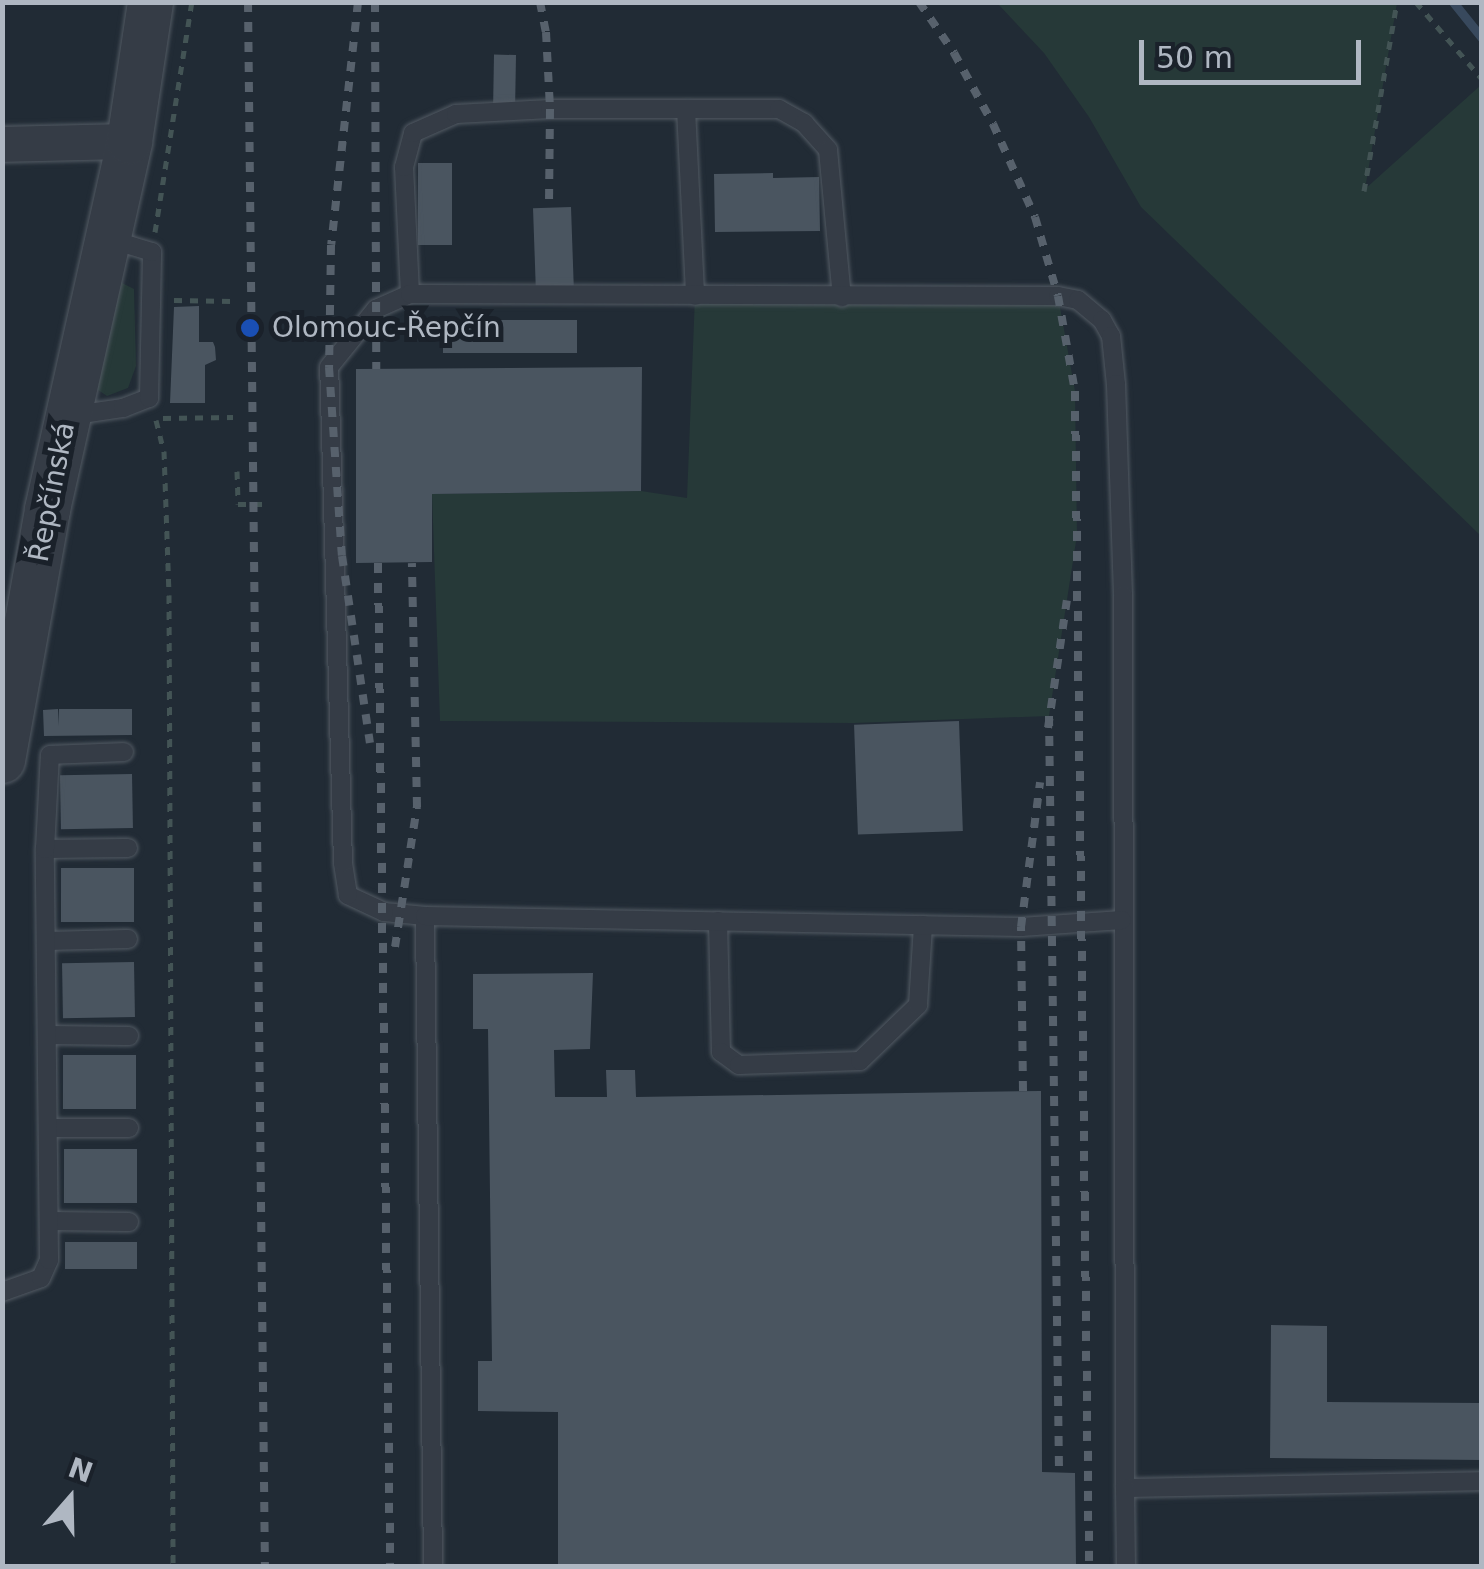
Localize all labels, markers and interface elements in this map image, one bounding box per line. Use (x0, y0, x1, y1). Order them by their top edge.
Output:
scale bar (1144, 20, 1366, 82)
text: 50 m (1156, 40, 1233, 75)
place label: Olomouc-Řepčín (272, 311, 501, 345)
marker: Olomouc-Řepčín (237, 315, 263, 341)
street label: Řepčínská (22, 419, 82, 565)
north arrow (20, 1449, 120, 1549)
text: N (64, 1451, 97, 1490)

